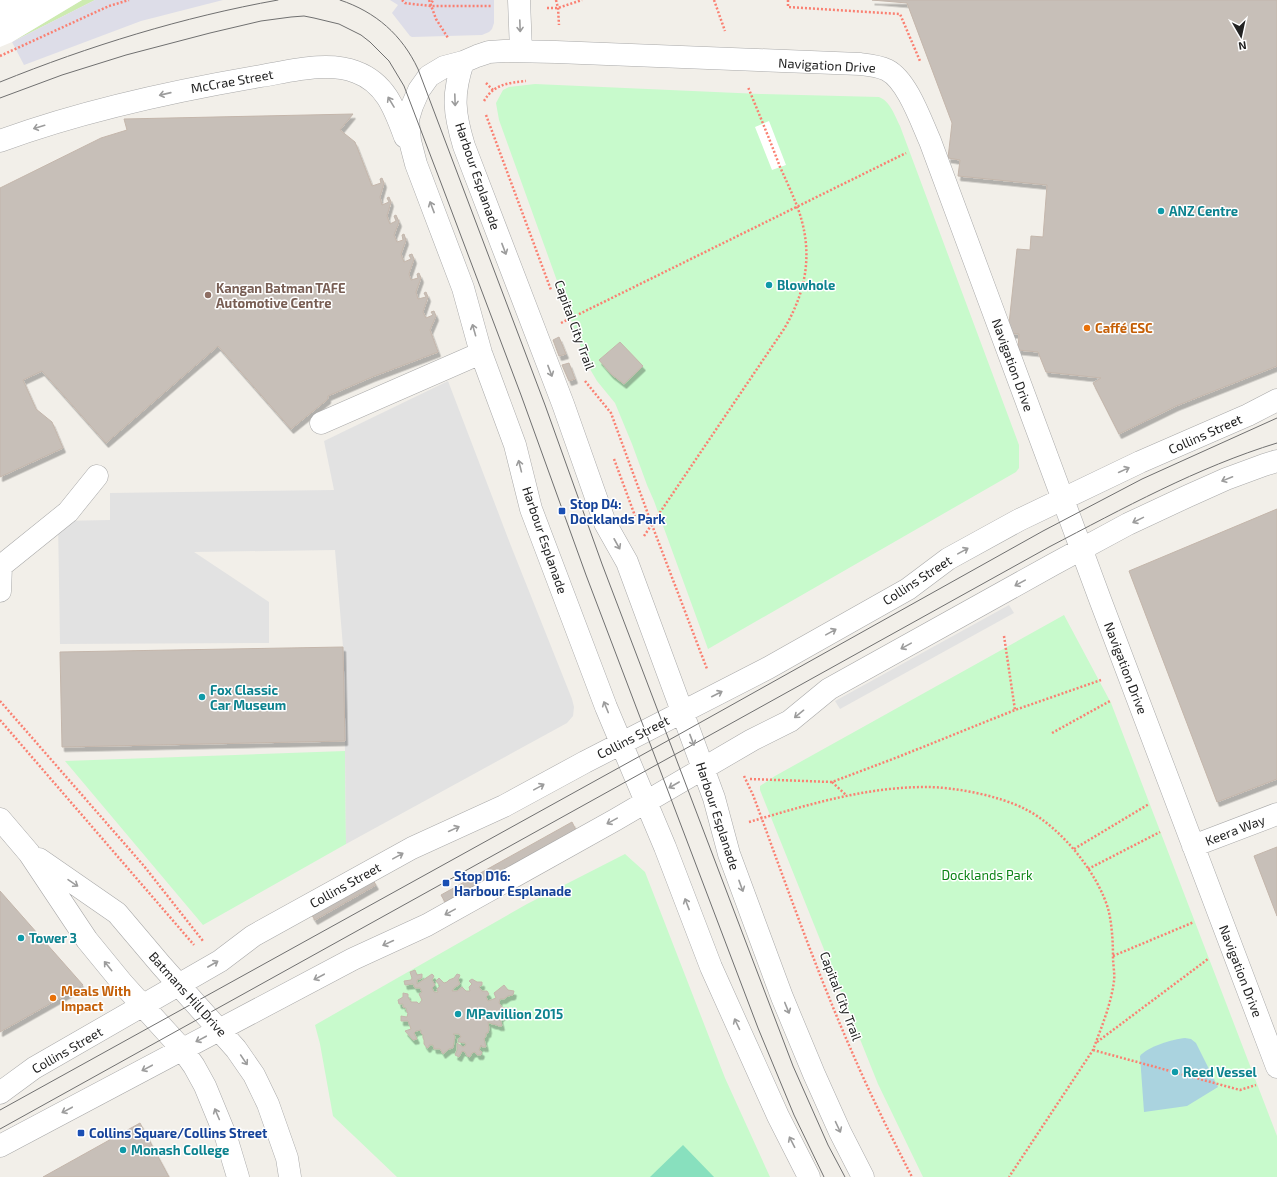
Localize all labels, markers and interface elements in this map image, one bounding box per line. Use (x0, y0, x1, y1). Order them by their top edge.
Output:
north arrow (1221, 16, 1261, 56)
one-way arrow (516, 19, 524, 32)
text: N (1238, 39, 1248, 53)
street label: Navigation Drive (778, 54, 876, 76)
street label: McCrae Street (189, 66, 275, 96)
one-way arrow (158, 91, 171, 99)
one-way arrow (452, 93, 459, 106)
one-way arrow (386, 96, 394, 108)
street label: Harbour Esplanade (452, 120, 504, 232)
one-way arrow (33, 124, 46, 131)
one-way arrow (427, 202, 435, 214)
place label: ANZ Centre (1169, 203, 1238, 219)
marker: ANZ Centre (1156, 206, 1166, 216)
one-way arrow (501, 243, 509, 255)
place label: Blowhole (777, 277, 835, 293)
street label: Capital City Trail (551, 278, 599, 372)
place label: Kangan Batman TAFE Automotive Centre (216, 280, 346, 311)
marker: Blowhole (764, 280, 774, 290)
marker: Kangan Batman TAFE Automotive Centre (203, 290, 213, 300)
street label: Navigation Drive (989, 316, 1037, 414)
place label: Caffé ESC (1095, 320, 1153, 336)
marker: Caffé ESC (1082, 323, 1092, 333)
one-way arrow (470, 324, 477, 337)
one-way arrow (547, 365, 555, 377)
street label: Collins Street (1166, 411, 1244, 457)
one-way arrow (516, 460, 524, 473)
one-way arrow (1118, 466, 1130, 473)
one-way arrow (1222, 476, 1234, 483)
street label: Harbour Esplanade (519, 484, 571, 596)
place label: Stop D4: Docklands Park (570, 496, 666, 527)
marker: Stop D4: Docklands Park (557, 506, 567, 516)
one-way arrow (1133, 517, 1145, 524)
one-way arrow (614, 538, 622, 550)
one-way arrow (957, 547, 969, 554)
street label: Collins Street (880, 552, 954, 608)
one-way arrow (1014, 579, 1026, 587)
street label: Navigation Drive (1101, 620, 1151, 716)
one-way arrow (825, 628, 837, 636)
one-way arrow (901, 643, 913, 650)
place label: Fox Classic Car Museum (210, 682, 286, 713)
one-way arrow (711, 690, 723, 698)
marker: Fox Classic Car Museum (197, 692, 207, 702)
one-way arrow (602, 702, 610, 714)
one-way arrow (793, 709, 804, 718)
street label: Collins Street (594, 712, 672, 762)
one-way arrow (689, 734, 697, 746)
street label: Harbour Esplanade (693, 760, 743, 872)
one-way arrow (532, 782, 544, 790)
one-way arrow (668, 782, 680, 790)
street label: Keera Way (1203, 811, 1267, 849)
one-way arrow (606, 818, 618, 826)
one-way arrow (447, 825, 459, 832)
one-way arrow (391, 852, 403, 860)
street label: Collins Street (307, 859, 383, 911)
park label: Docklands Park (941, 867, 1033, 883)
place label: Stop D16: Harbour Esplanade (454, 868, 571, 899)
marker: Stop D16: Harbour Esplanade (441, 878, 451, 888)
one-way arrow (67, 879, 78, 887)
one-way arrow (737, 879, 745, 891)
one-way arrow (683, 898, 690, 911)
one-way arrow (444, 909, 456, 917)
street label: Navigation Drive (1216, 923, 1266, 1019)
place label: Tower 3 (29, 930, 77, 946)
marker: Tower 3 (16, 933, 26, 943)
one-way arrow (382, 940, 394, 947)
street label: Batmans Hill Drive (146, 948, 230, 1040)
street label: Capital City Trail (817, 949, 865, 1043)
one-way arrow (103, 960, 112, 971)
one-way arrow (207, 960, 219, 968)
one-way arrow (313, 974, 325, 981)
place label: Meals With Impact (61, 983, 131, 1014)
marker: Meals With Impact (48, 993, 58, 1003)
one-way arrow (783, 1001, 791, 1013)
place label: MPavillion 2015 (466, 1006, 563, 1022)
marker: MPavillion 2015 (453, 1009, 463, 1019)
one-way arrow (733, 1019, 740, 1031)
street label: Collins Street (29, 1023, 105, 1077)
one-way arrow (195, 1036, 207, 1044)
one-way arrow (240, 1054, 248, 1065)
one-way arrow (142, 1064, 154, 1072)
place label: Reed Vessel (1183, 1064, 1258, 1080)
marker: Reed Vessel (1170, 1067, 1180, 1077)
one-way arrow (62, 1106, 74, 1114)
one-way arrow (212, 1108, 220, 1120)
one-way arrow (835, 1121, 842, 1133)
place label: Collins Square/Collins Street (89, 1125, 268, 1141)
marker: Collins Square/Collins Street (76, 1128, 86, 1138)
one-way arrow (787, 1136, 795, 1148)
place label: Monash College (131, 1142, 229, 1158)
marker: Monash College (118, 1145, 128, 1155)

